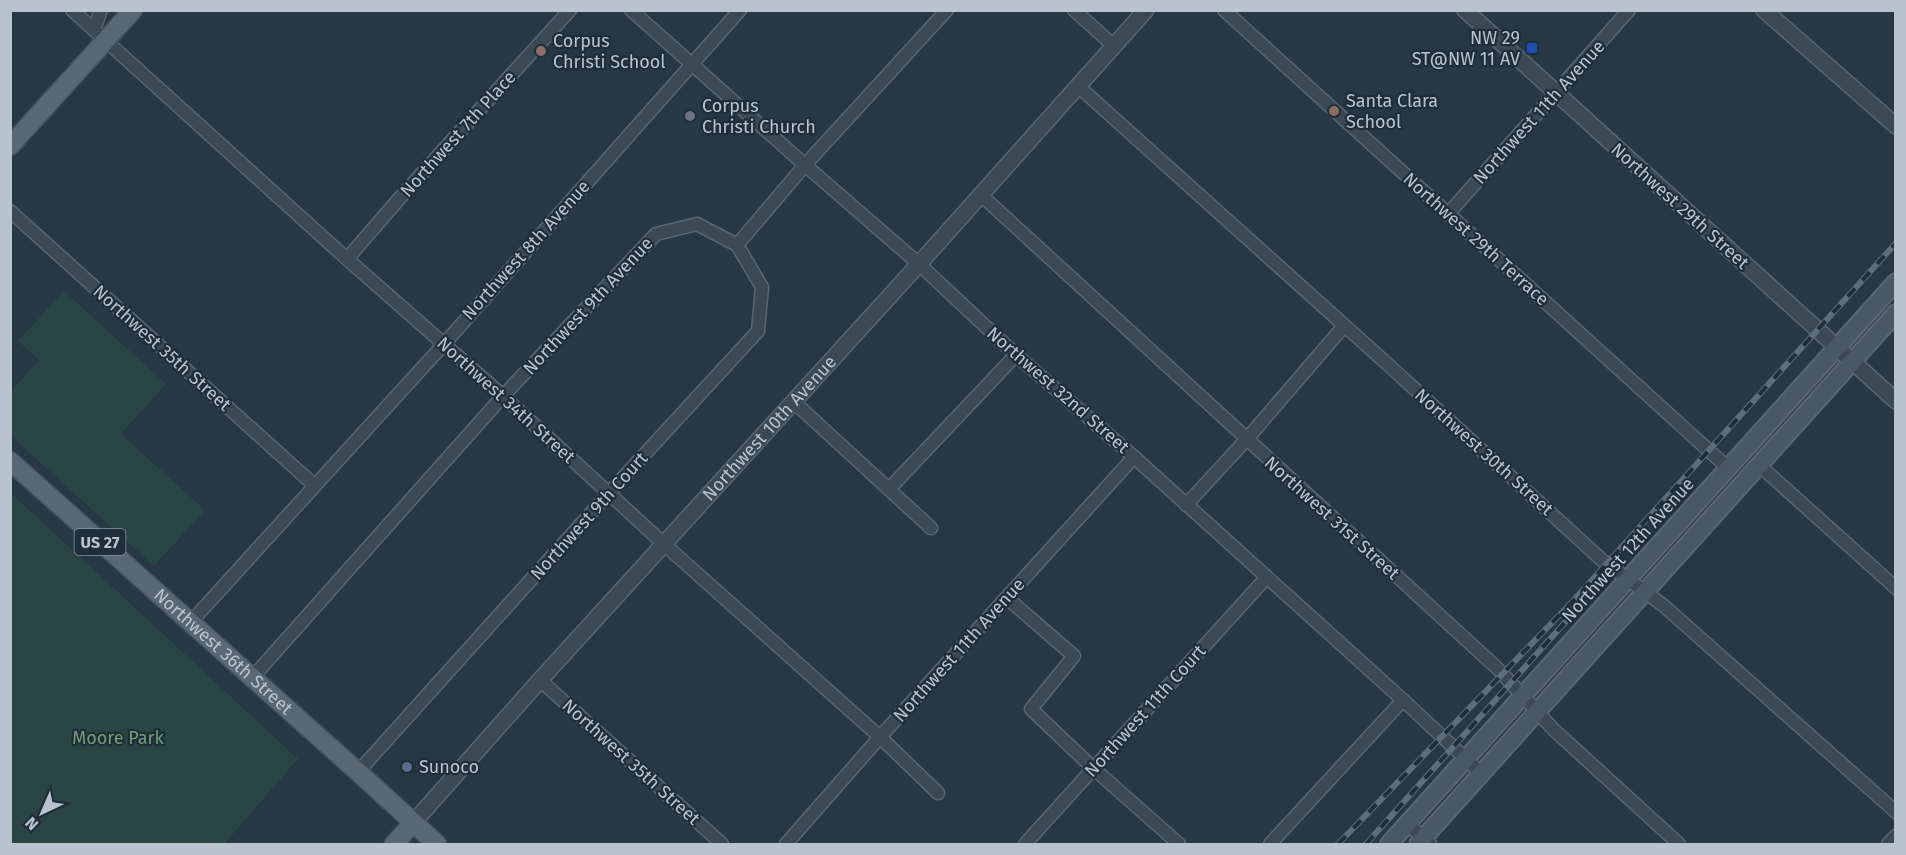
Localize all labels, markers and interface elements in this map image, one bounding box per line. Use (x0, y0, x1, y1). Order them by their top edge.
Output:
place label: NW 29 ST@NW 11 AV (1412, 27, 1520, 70)
place label: Corpus Christi School (553, 30, 665, 73)
street label: Northwest 11th Avenue (1469, 35, 1609, 189)
marker: NW 29 ST@NW 11 AV (1525, 41, 1539, 55)
marker: Corpus Christi School (534, 44, 548, 58)
street label: Northwest 7th Place (396, 66, 520, 202)
place label: Santa Clara School (1346, 90, 1438, 133)
place label: Corpus Christi Church (702, 95, 816, 138)
marker: Santa Clara School (1327, 104, 1341, 118)
marker: Corpus Christi Church (683, 109, 697, 123)
street label: Northwest 29th Street (1606, 138, 1754, 274)
street label: Northwest 29th Terrace (1399, 168, 1553, 310)
street label: Northwest 8th Avenue (457, 176, 595, 324)
street label: Northwest 9th Avenue (519, 233, 657, 379)
street label: Northwest 35th Street (89, 280, 236, 416)
street label: Northwest 32nd Street (982, 322, 1134, 458)
street label: Northwest 34th Street (432, 332, 580, 468)
street label: Northwest 10th Avenue (698, 351, 841, 505)
street label: Northwest 30th Street (1410, 384, 1558, 520)
street label: Northwest 9th Court (526, 447, 653, 585)
street label: Northwest 31st Street (1260, 452, 1404, 585)
street label: Northwest 12th Avenue (1557, 473, 1699, 627)
road number: US 27 (74, 529, 126, 555)
street label: Northwest 11th Avenue (889, 573, 1029, 727)
street label: Northwest 36th Street (149, 584, 298, 720)
street label: Northwest 11th Court (1080, 640, 1211, 782)
street label: Northwest 35th Street (558, 694, 705, 830)
park label: Moore Park (72, 727, 164, 749)
place label: Sunoco (419, 756, 479, 778)
marker: Sunoco (400, 760, 414, 774)
north arrow (12, 783, 72, 843)
text: N (22, 813, 42, 834)

